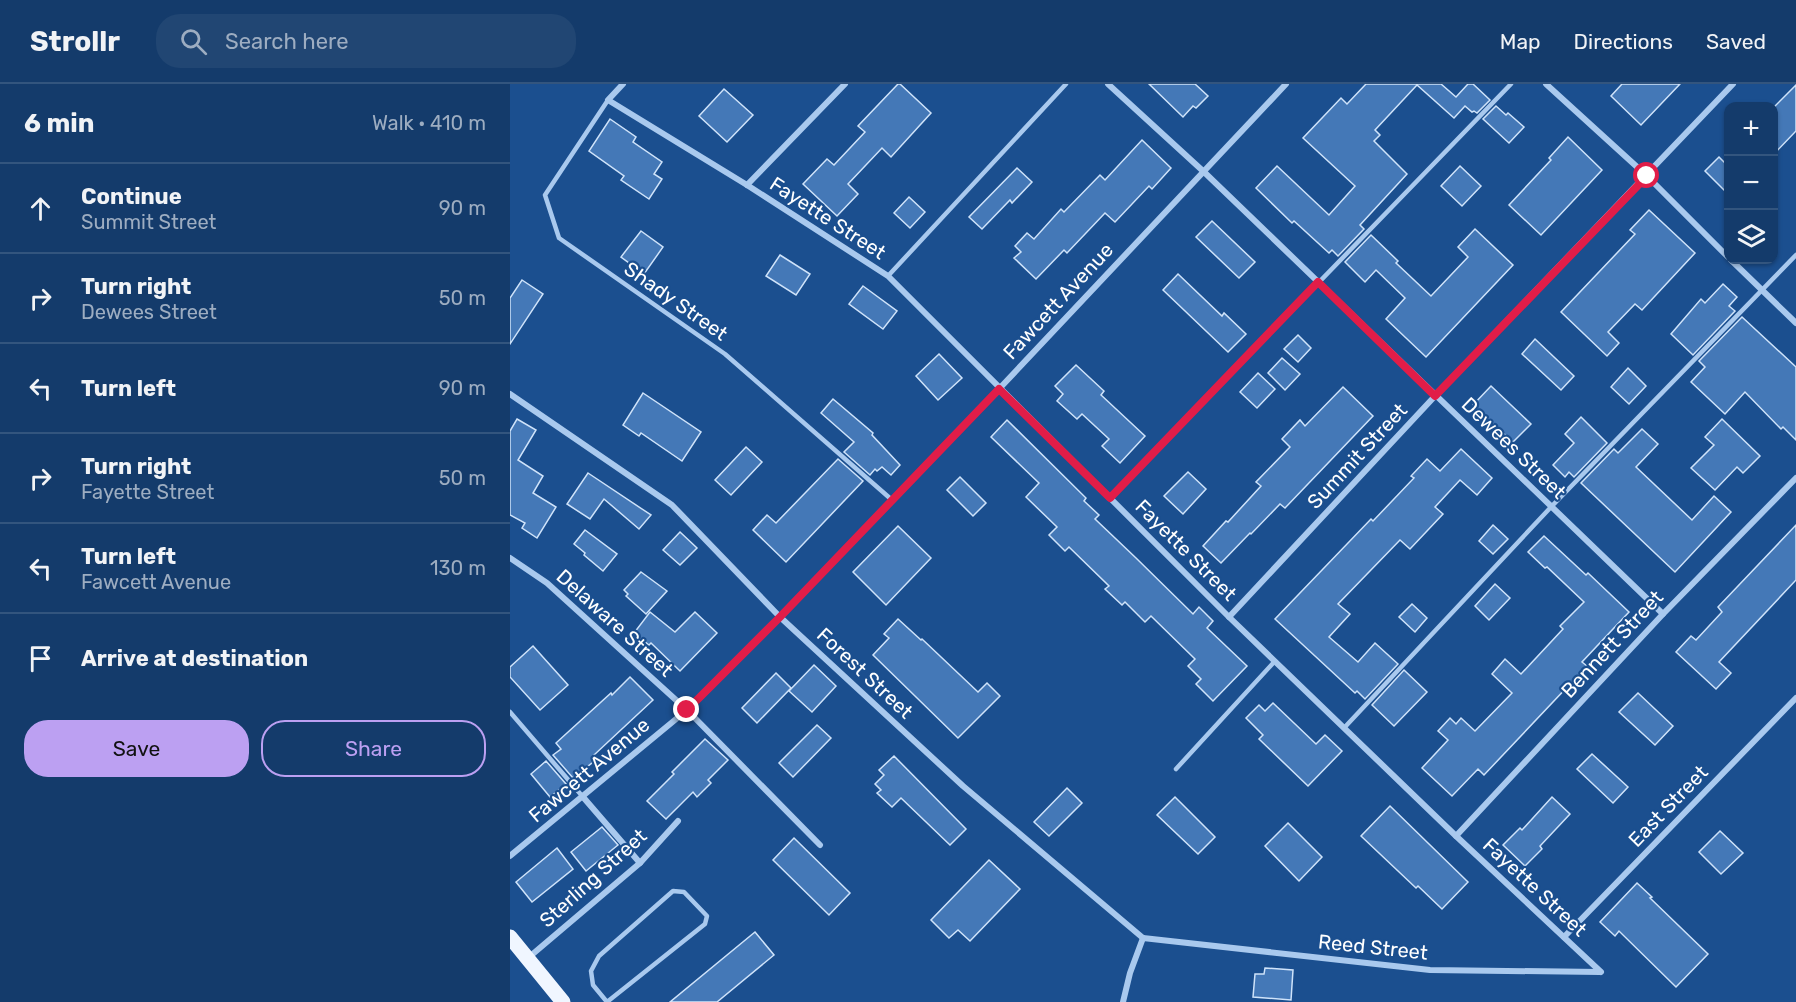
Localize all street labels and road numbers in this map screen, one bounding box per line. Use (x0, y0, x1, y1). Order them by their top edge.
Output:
street label: Fayette Street (766, 172, 891, 264)
street label: Fawcett Avenue (998, 238, 1118, 364)
street label: Shady Street (620, 257, 733, 346)
street label: Dewees Street (1457, 392, 1571, 504)
street label: Summit Street (1302, 398, 1412, 514)
street label: Fayette Street (1130, 494, 1242, 606)
street label: Delaware Street (552, 564, 679, 682)
street label: Bennett Street (1556, 585, 1668, 703)
street label: Forest Street (812, 623, 918, 724)
street label: Fawcett Avenue (524, 713, 654, 827)
street label: East Street (1623, 760, 1713, 852)
street label: Sterling Street (535, 824, 652, 932)
street label: Fayette Street (1478, 833, 1592, 941)
street label: Reed Street (1317, 929, 1429, 965)

